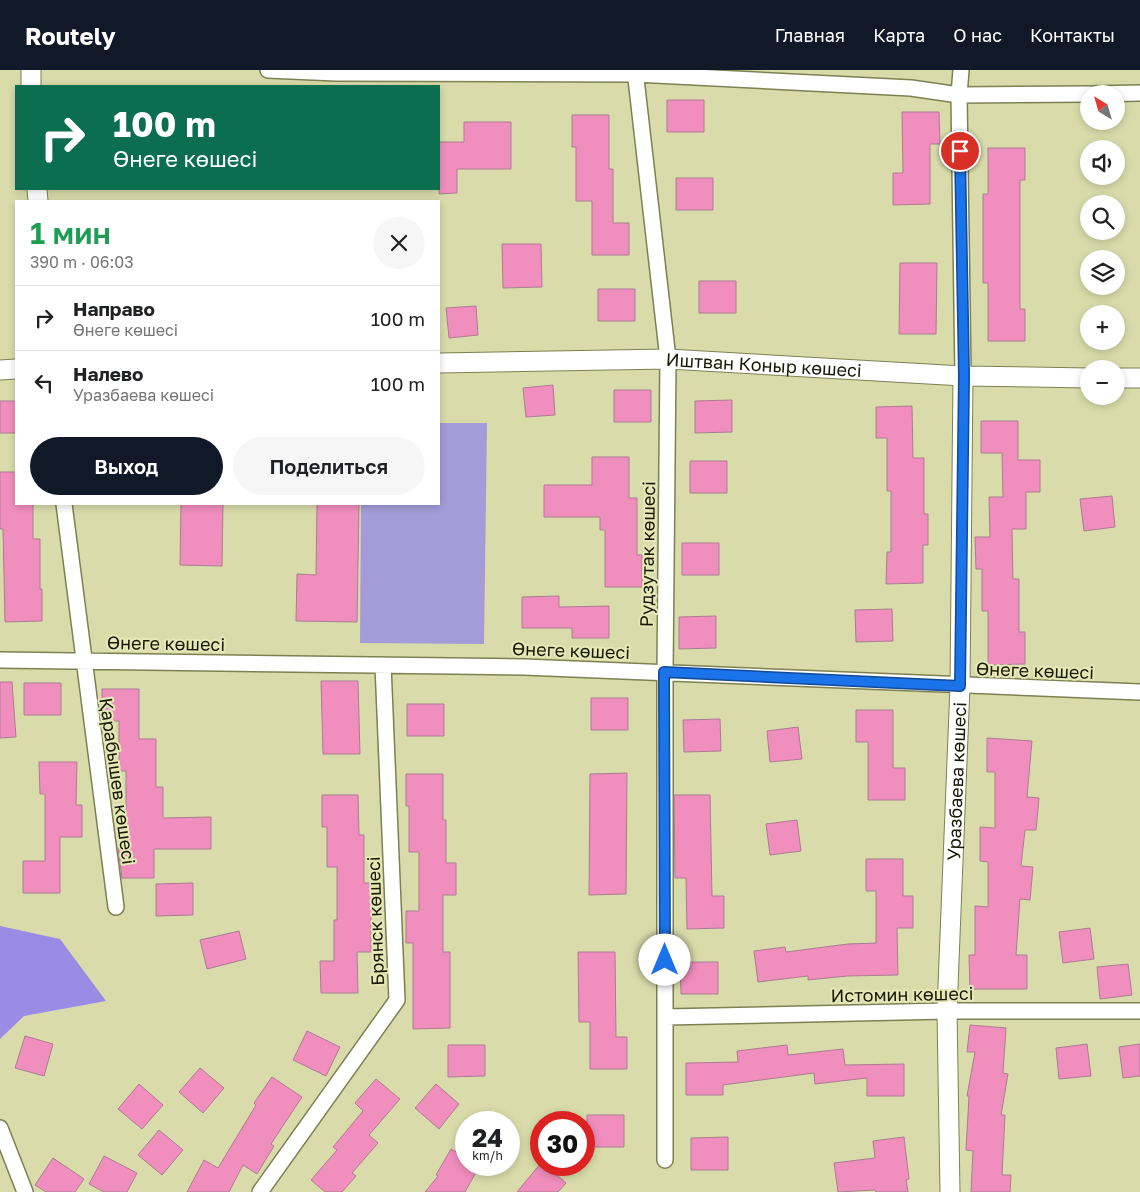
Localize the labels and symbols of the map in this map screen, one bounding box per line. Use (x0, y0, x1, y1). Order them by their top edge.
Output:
north arrow (1080, 85, 1125, 130)
pin (939, 130, 981, 172)
street label: Иштван Коныр көшесі (665, 348, 862, 381)
street label: Рудзутак көшесі (635, 481, 659, 627)
street label: Өнеге көшесі (107, 631, 225, 655)
street label: Өнеге көшесі (512, 637, 630, 663)
street label: Өнеге көшесі (976, 657, 1094, 683)
street label: Қарабышев көшесі (95, 696, 141, 866)
street label: Уразбаева көшесі (942, 701, 970, 861)
street label: Брянск көшесі (362, 856, 388, 986)
position arrow (638, 933, 690, 985)
street label: Истомин көшесі (830, 982, 974, 1006)
speed limit sign: 30 (530, 1111, 595, 1176)

